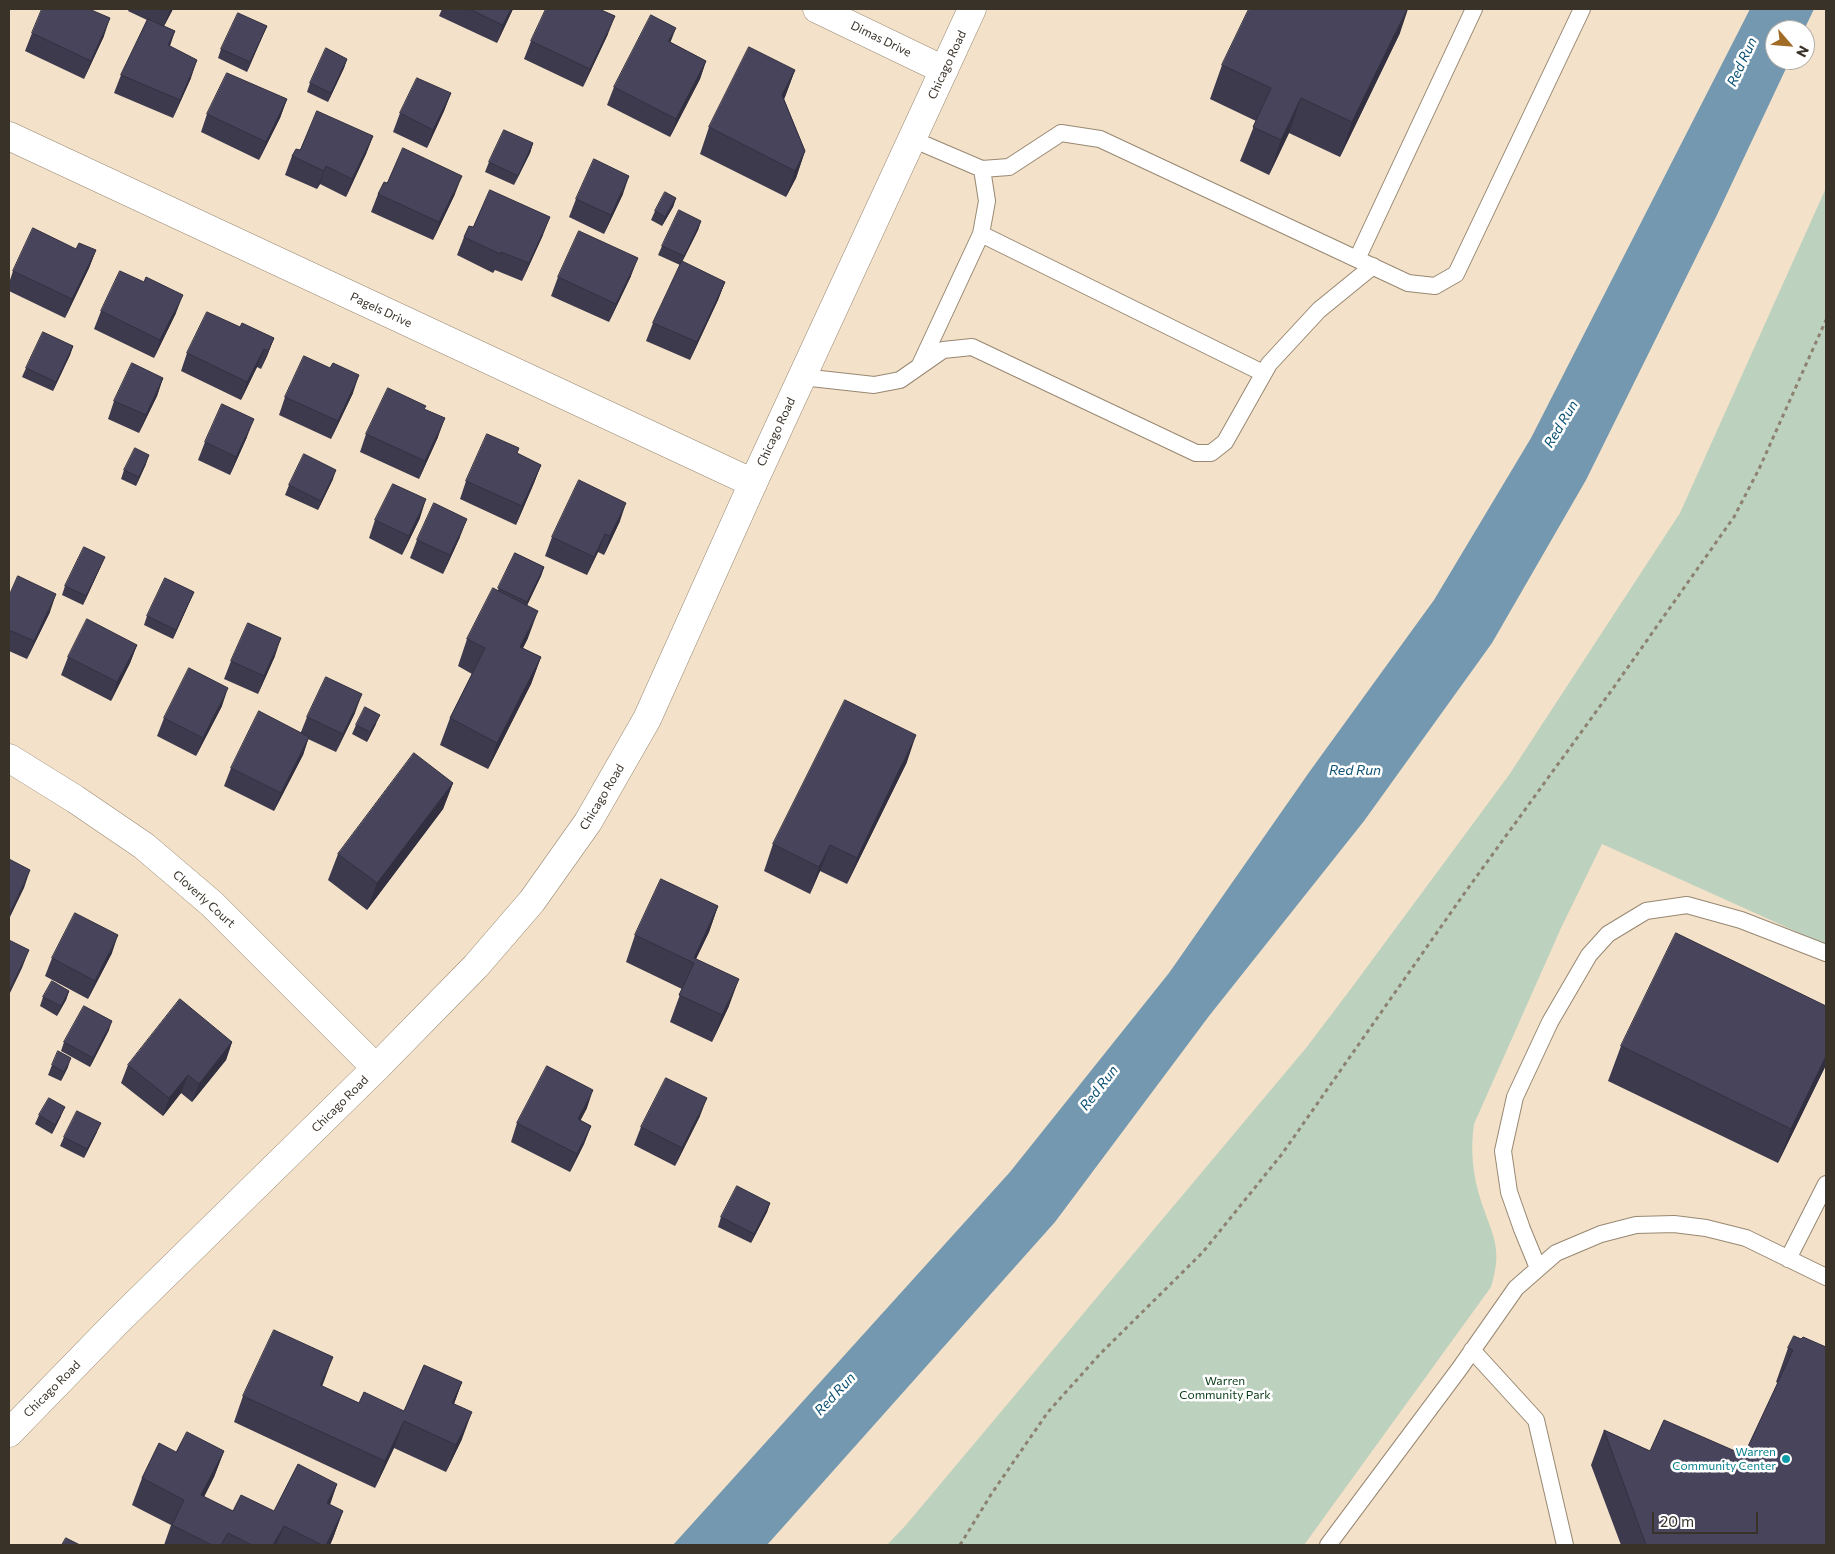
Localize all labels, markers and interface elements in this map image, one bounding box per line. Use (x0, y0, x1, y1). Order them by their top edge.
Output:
street label: Dimas Drive (848, 18, 914, 60)
north arrow (1765, 20, 1815, 70)
street label: Chicago Road (925, 28, 969, 102)
water label: Red Run (1723, 35, 1761, 89)
text: N (1793, 43, 1813, 60)
street label: Pagels Drive (348, 289, 414, 331)
street label: Chicago Road (754, 395, 798, 469)
water label: Red Run (1540, 397, 1582, 451)
street label: Chicago Road (577, 761, 627, 833)
water label: Red Run (1329, 762, 1381, 778)
street label: Cloverly Court (170, 867, 238, 931)
water label: Red Run (1076, 1062, 1122, 1114)
street label: Chicago Road (309, 1073, 371, 1135)
street label: Chicago Road (21, 1358, 83, 1420)
water label: Red Run (811, 1369, 859, 1419)
park label: Warren Community Park (1179, 1374, 1271, 1402)
place label: Warren Community Center (1672, 1445, 1776, 1473)
marker: Warren Community Center (1780, 1453, 1792, 1465)
scale bar (1655, 1502, 1761, 1534)
text: 20 m (1660, 1512, 1694, 1530)

